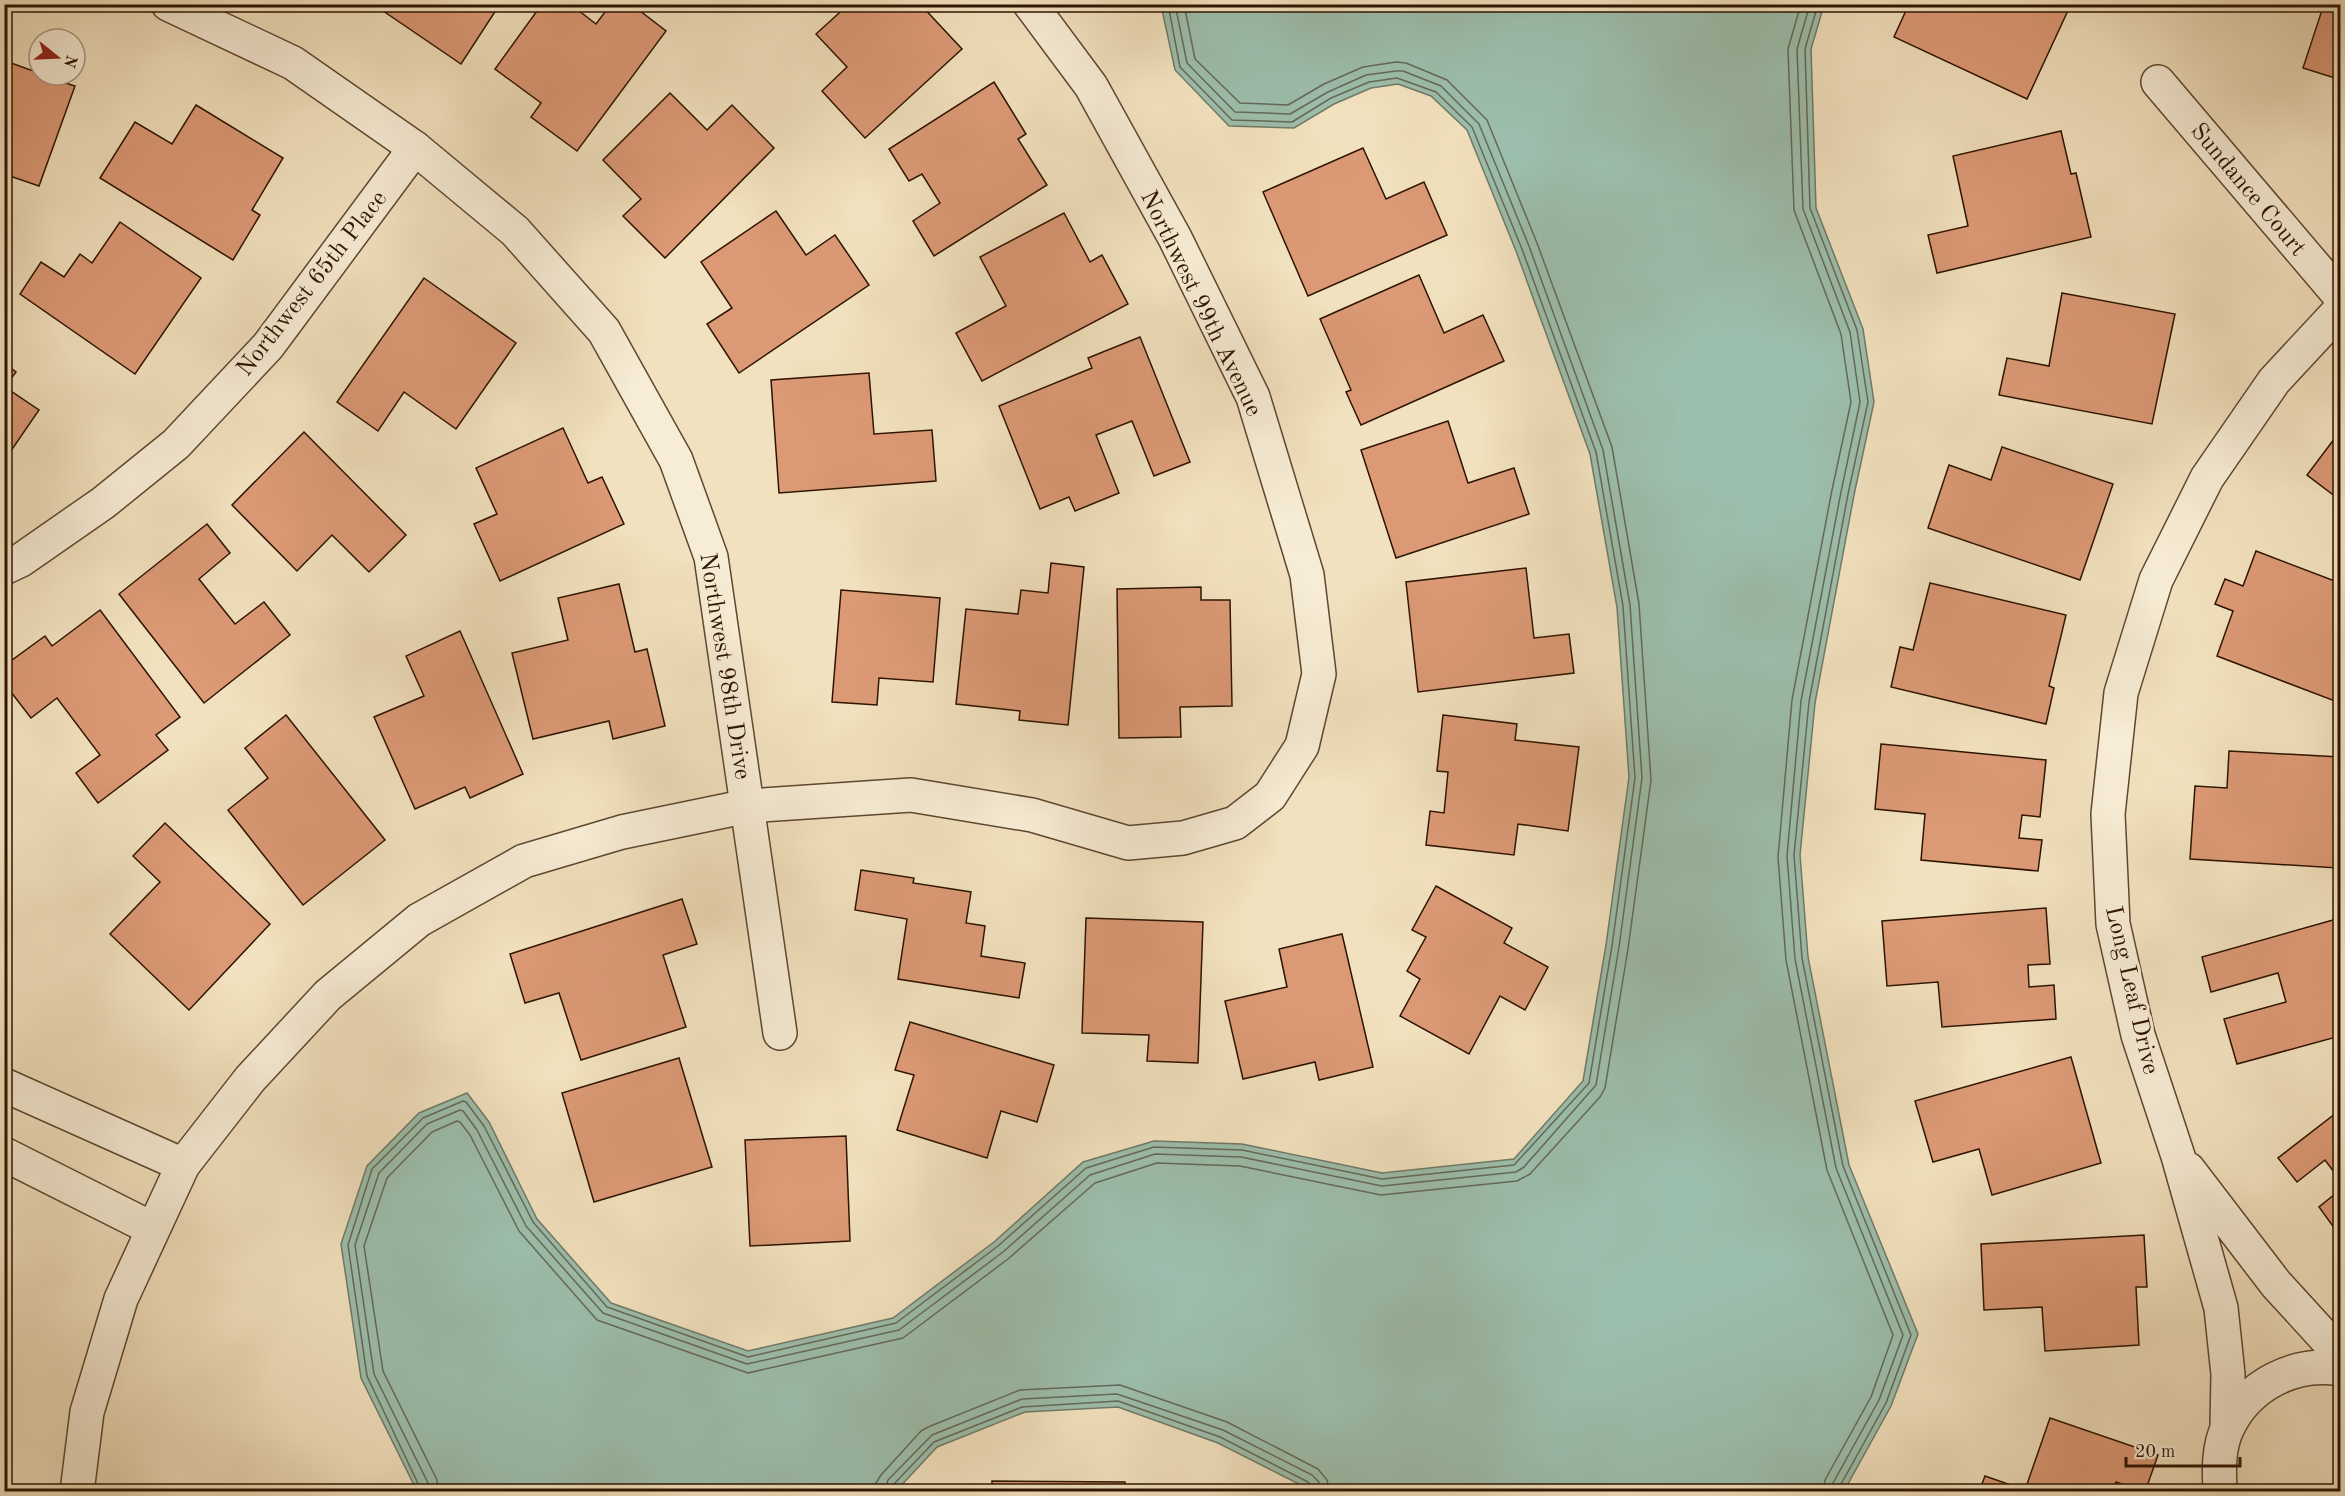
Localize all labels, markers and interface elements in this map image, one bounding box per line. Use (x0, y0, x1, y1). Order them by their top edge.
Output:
north arrow (27, 27, 87, 87)
text: N (60, 53, 79, 70)
street label: Sundance Court (2185, 119, 2310, 261)
street label: Northwest 65th Place (233, 187, 392, 381)
street label: Northwest 99th Avenue (1135, 187, 1265, 421)
street label: Northwest 98th Drive (694, 551, 754, 781)
street label: Long Leaf Drive (2100, 904, 2162, 1077)
scale bar (2126, 1430, 2240, 1468)
text: 20 m (2135, 1443, 2175, 1461)

